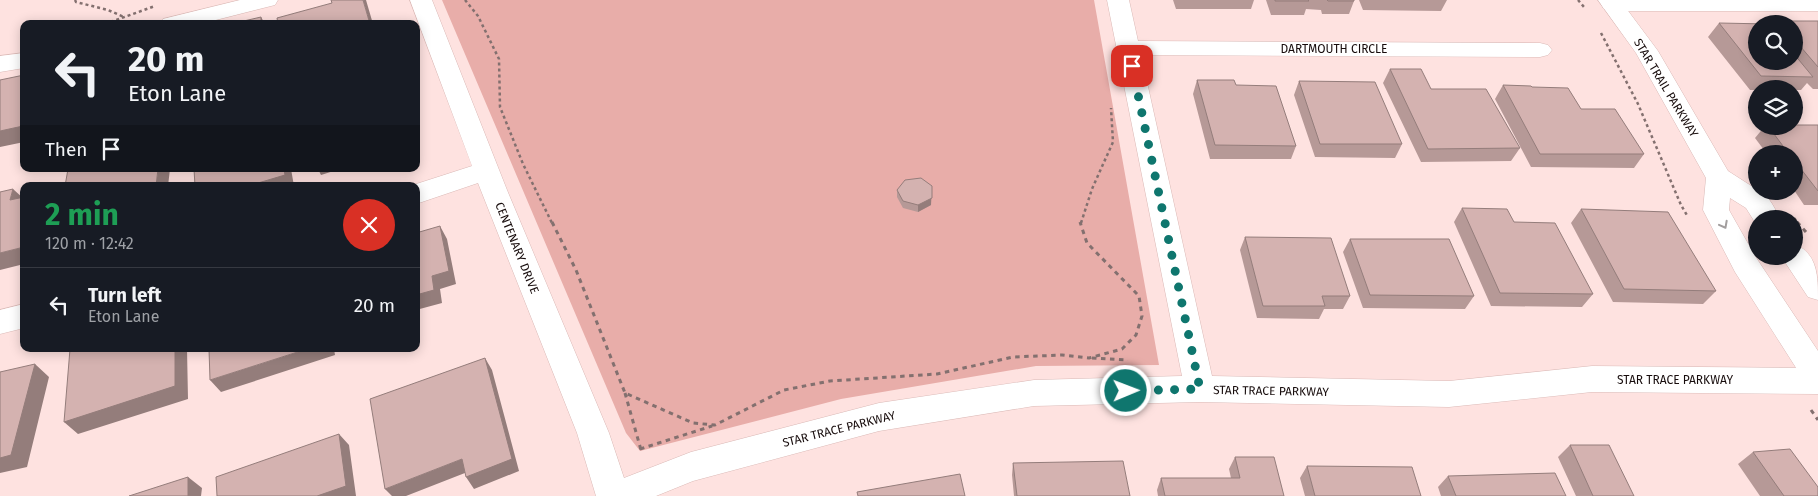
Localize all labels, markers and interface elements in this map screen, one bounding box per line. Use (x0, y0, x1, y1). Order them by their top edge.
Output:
map controls (1748, 15, 1803, 265)
button: search (1748, 15, 1803, 70)
street label: STAR TRAIL PARKWAY (1631, 36, 1701, 140)
text: 20 m (128, 38, 204, 80)
icon: left (45, 40, 110, 105)
street label: DARTMOUTH CIRCLE (1280, 42, 1388, 56)
pin (1111, 45, 1153, 87)
icon: arrive (1118, 52, 1146, 80)
text: Eton Lane (128, 80, 226, 107)
button: layers (1748, 80, 1803, 135)
icon: arrive (97, 135, 125, 163)
text: Then (45, 138, 87, 161)
button: + (1748, 145, 1803, 200)
text: 2 min (45, 197, 119, 233)
button: close (343, 199, 395, 251)
street label: CENTENARY DRIVE (492, 200, 542, 296)
button: − (1748, 210, 1803, 265)
one-way arrow (1718, 219, 1728, 228)
text: 120 m · 12:42 (45, 234, 134, 253)
text: Turn left (88, 284, 162, 307)
icon: left (45, 291, 73, 319)
text: 20 m (354, 294, 395, 317)
text: Eton Lane (88, 307, 159, 326)
position arrow (1099, 364, 1151, 416)
street label: STAR TRACE PARKWAY (1617, 373, 1733, 387)
street label: STAR TRACE PARKWAY (1213, 383, 1330, 399)
street label: STAR TRACE PARKWAY (781, 408, 897, 450)

